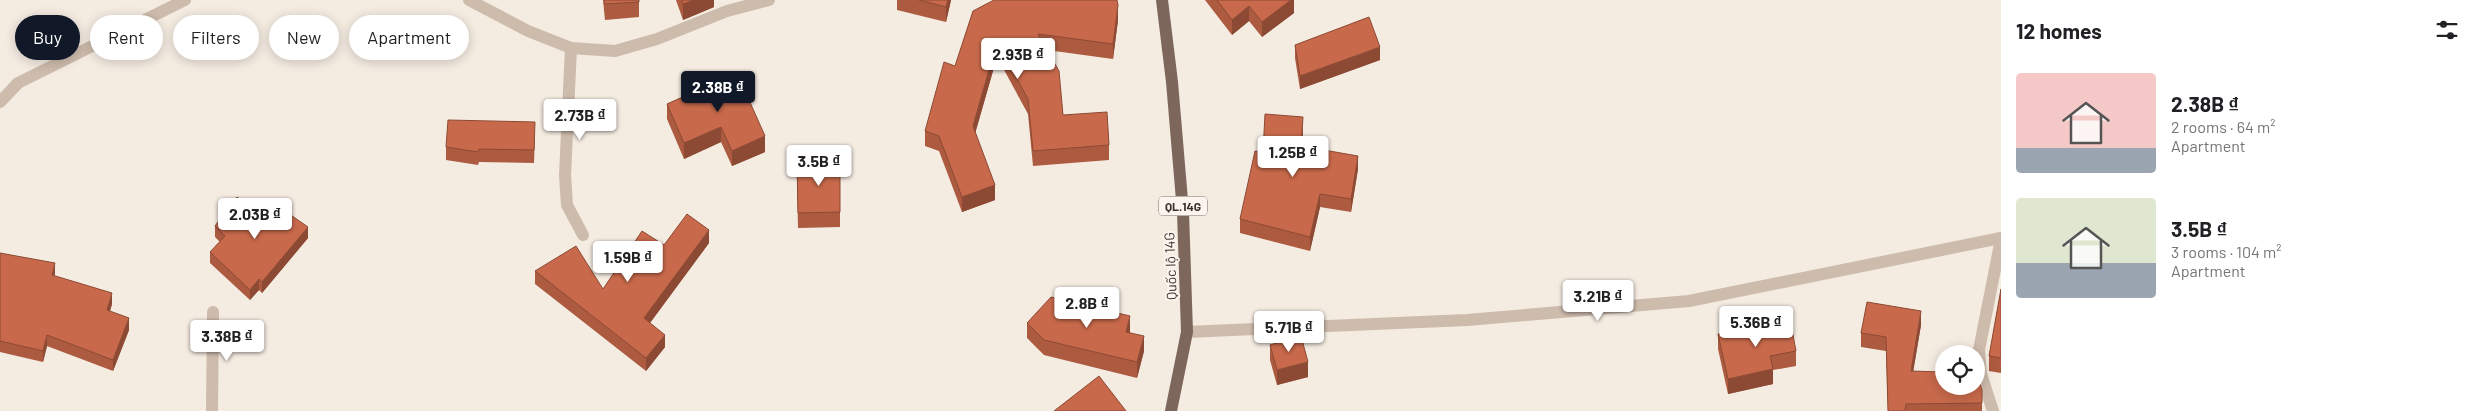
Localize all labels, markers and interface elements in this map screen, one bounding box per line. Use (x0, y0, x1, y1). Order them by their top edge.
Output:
chip: Buy (15, 15, 80, 60)
chip: Rent (90, 15, 163, 60)
chip: Filters (173, 15, 259, 60)
chip: New (269, 15, 339, 60)
chip: Apartment (349, 15, 469, 60)
icon: filters (2433, 16, 2461, 44)
text: 12 homes (2016, 18, 2102, 43)
pin: 2.93B ₫ (972, 38, 1064, 80)
text: 2.93B ₫ (992, 44, 1044, 63)
pin: 2.38B ₫ (672, 70, 764, 113)
text: 2.38B ₫ (692, 77, 744, 96)
text: 2.38B ₫ (2171, 91, 2239, 116)
icon: home (2056, 93, 2116, 153)
pin: 2.73B ₫ (534, 98, 626, 141)
text: 2.73B ₫ (554, 105, 606, 124)
text: 2 rooms · 64 m² (2171, 117, 2275, 136)
pin: 1.25B ₫ (1247, 136, 1339, 178)
text: Apartment (2171, 136, 2246, 155)
text: 1.25B ₫ (1269, 142, 1317, 161)
pin: 3.5B ₫ (778, 144, 860, 187)
text: 3.5B ₫ (798, 151, 840, 170)
road number: QL.14G (1159, 197, 1207, 216)
pin: 2.03B ₫ (209, 198, 301, 240)
text: 2.03B ₫ (229, 204, 281, 223)
text: 3.5B ₫ (2171, 216, 2227, 241)
icon: home (2056, 218, 2116, 278)
street label: Quốc lộ 14G (1160, 232, 1180, 300)
pin: 1.59B ₫ (582, 240, 674, 283)
text: 3 rooms · 104 m² (2171, 242, 2281, 261)
text: 1.59B ₫ (604, 247, 652, 266)
text: Apartment (2171, 261, 2246, 280)
pin: 3.21B ₫ (1552, 280, 1644, 322)
pin: 2.8B ₫ (1046, 286, 1128, 329)
text: 3.21B ₫ (1574, 286, 1622, 305)
text: 2.8B ₫ (1065, 293, 1109, 312)
pin: 5.36B ₫ (1710, 306, 1802, 348)
pin: 5.71B ₫ (1243, 310, 1335, 353)
text: 5.36B ₫ (1730, 312, 1782, 331)
text: 5.71B ₫ (1265, 317, 1313, 336)
pin: 3.38B ₫ (181, 320, 273, 362)
text: 3.38B ₫ (201, 326, 253, 345)
map controls (1935, 345, 1985, 395)
button: locate (1935, 345, 1985, 395)

